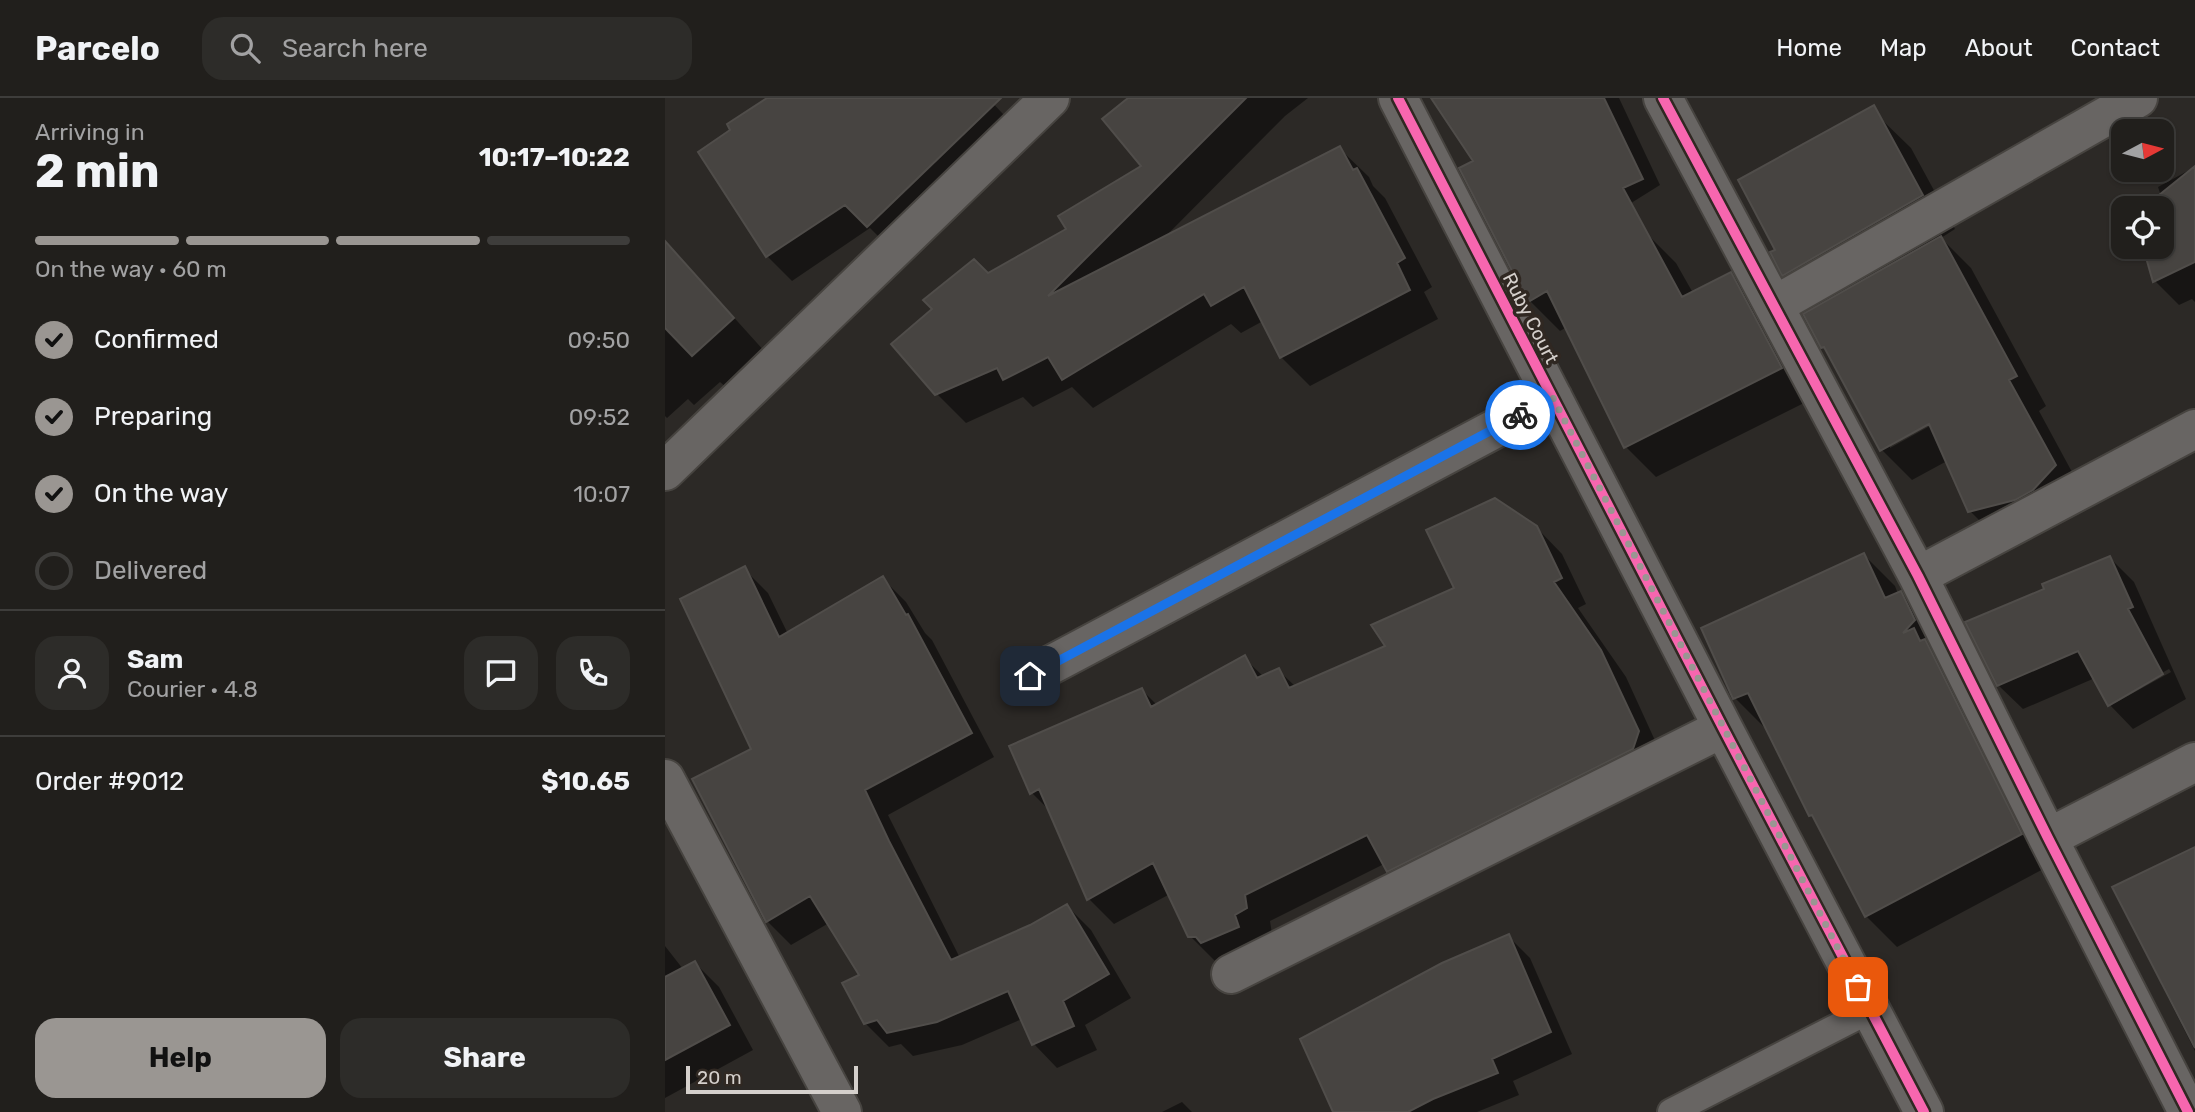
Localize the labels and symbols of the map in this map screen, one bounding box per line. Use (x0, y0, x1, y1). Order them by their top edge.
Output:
north arrow (2111, 119, 2173, 182)
street label: Ruby Court (1498, 269, 1564, 368)
courier (1485, 380, 1555, 450)
pin (1000, 646, 1060, 706)
pin (1828, 957, 1888, 1017)
scale bar (686, 1063, 857, 1095)

